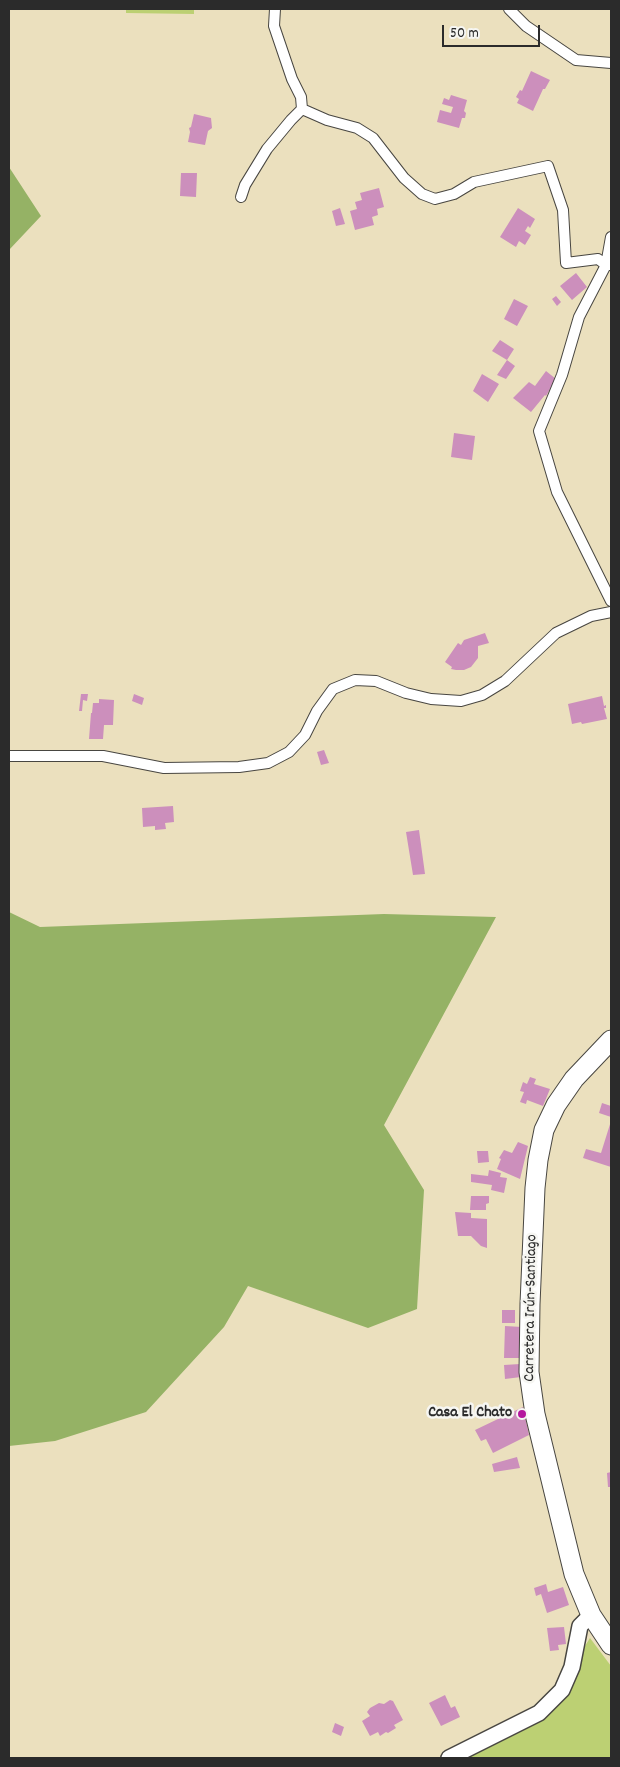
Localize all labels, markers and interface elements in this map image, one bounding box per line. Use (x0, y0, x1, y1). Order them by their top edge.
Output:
scale bar (445, 15, 542, 47)
text: 50 m (450, 23, 479, 45)
street label: Carretera Irún-Santiago (521, 1234, 543, 1382)
place label: Casa El Chato (428, 1404, 512, 1424)
marker: Casa El Chato (516, 1408, 528, 1420)

